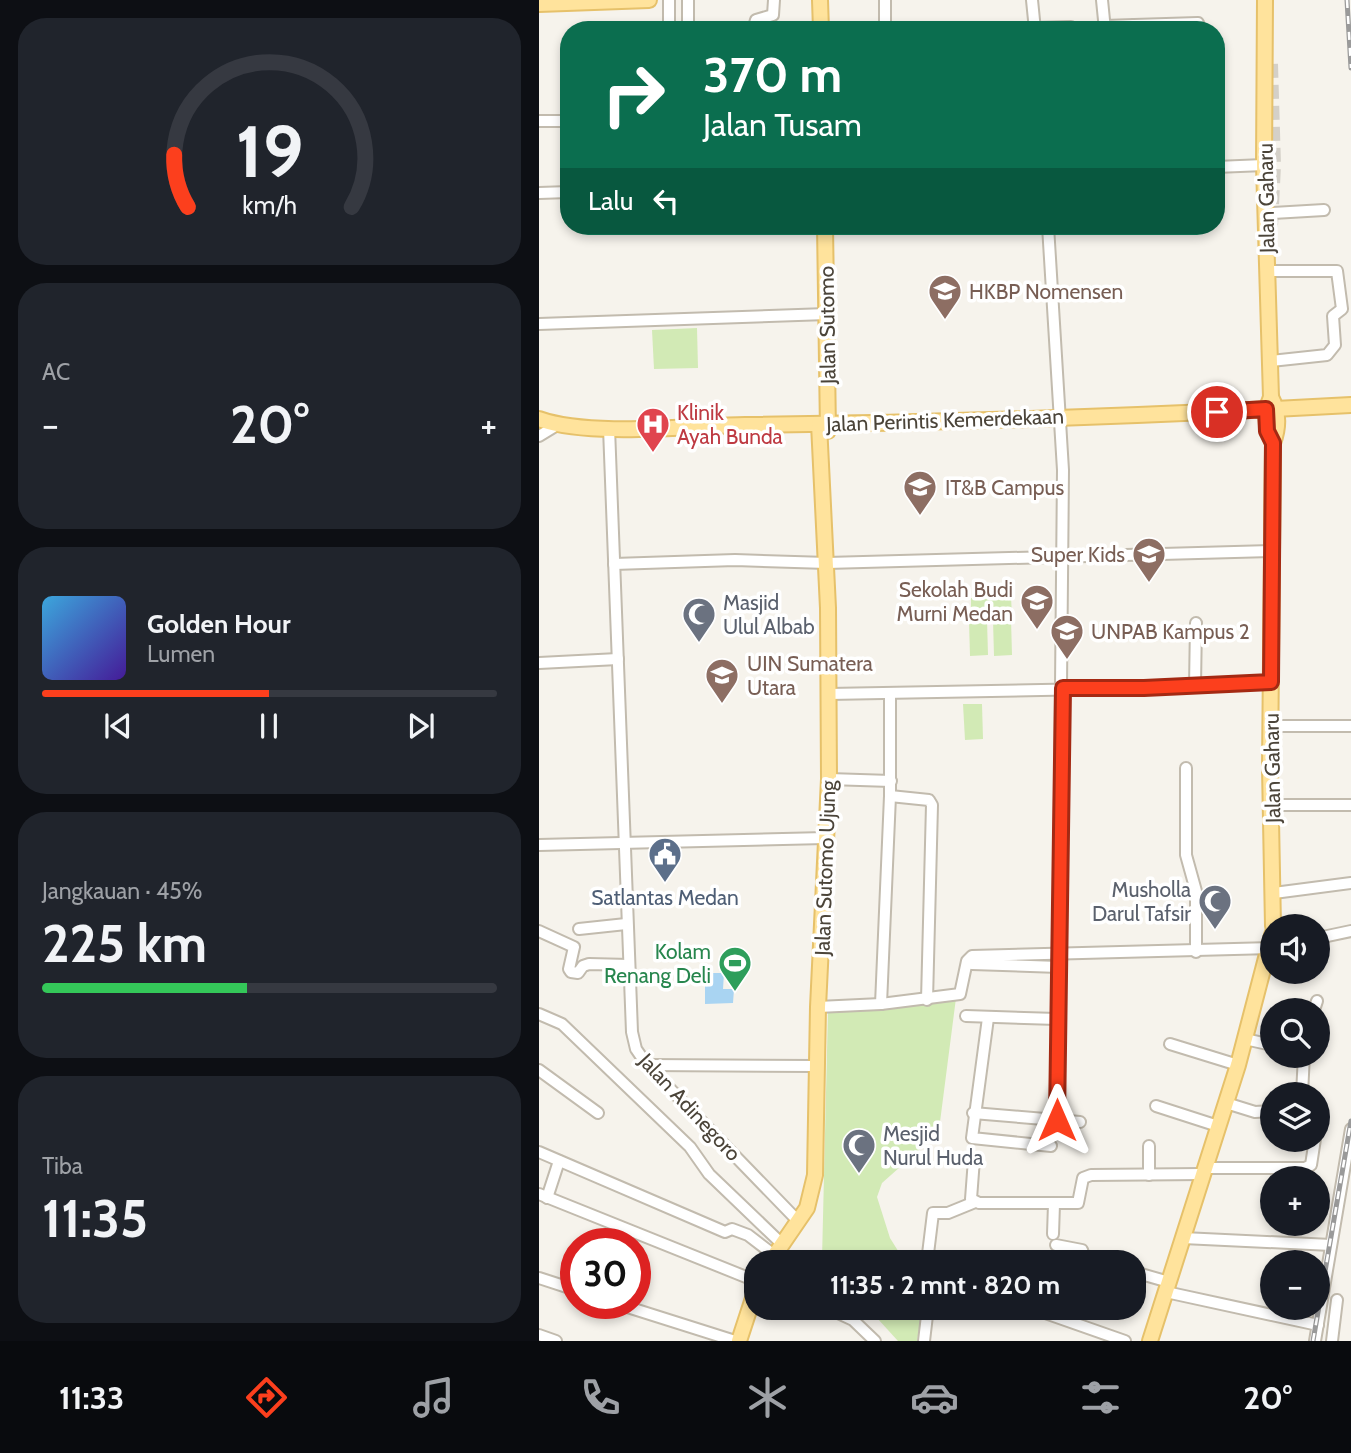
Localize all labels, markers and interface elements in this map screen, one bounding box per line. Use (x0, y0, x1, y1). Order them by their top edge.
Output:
text: 370 m (703, 45, 842, 104)
icon: right (588, 49, 679, 140)
text: Jalan Tusam (703, 105, 862, 144)
text: 19 (236, 108, 303, 196)
street label: Jalan Gaharu (1253, 143, 1279, 254)
icon: left (647, 182, 685, 220)
text: Lalu (588, 185, 633, 217)
text: km/h (242, 190, 297, 220)
street label: Jalan Sutomo (813, 266, 841, 385)
school or university icon: HKBP Nomensen (926, 272, 964, 321)
place label: HKBP Nomensen (969, 279, 1123, 304)
text: AC (42, 358, 70, 386)
pin (1187, 382, 1247, 442)
text: 20° (230, 393, 309, 456)
icon: arrive (1198, 393, 1236, 431)
place label: Klinik Ayah Bunda (677, 400, 783, 449)
text: − (42, 401, 59, 448)
text: + (480, 401, 497, 448)
street label: Jalan Perintis Kemerdekaan (825, 403, 1064, 437)
hospital icon: Klinik Ayah Bunda (634, 405, 672, 454)
school or university icon: IT&B Campus (901, 468, 939, 517)
place label: IT&B Campus (945, 475, 1064, 500)
school or university icon: Super Kids (1130, 535, 1168, 584)
place label: Super Kids (1031, 542, 1125, 567)
place label: Sekolah Budi Murni Medan (897, 577, 1013, 626)
school or university icon: Sekolah Budi Murni Medan (1018, 582, 1056, 631)
place label: Masjid Ulul Albab (723, 590, 815, 639)
mosque icon: Masjid Ulul Albab (680, 595, 718, 644)
text: Golden Hour (147, 608, 290, 640)
school or university icon: UNPAB Kampus 2 (1048, 612, 1086, 661)
place label: UNPAB Kampus 2 (1091, 619, 1250, 644)
text: Lumen (147, 640, 215, 668)
place label: UIN Sumatera Utara (747, 651, 873, 700)
school or university icon: UIN Sumatera Utara (703, 656, 741, 705)
icon: previous (99, 707, 137, 745)
icon: pause (250, 707, 288, 745)
icon: next (402, 707, 440, 745)
street label: Jalan Gaharu (1259, 713, 1285, 824)
street label: Jalan Sutomo Ujung (809, 779, 842, 957)
public building icon: Satlantas Medan (646, 835, 684, 884)
text: Jangkauan · 45% (42, 877, 202, 905)
place label: Musholla Darul Tafsir (1092, 877, 1191, 926)
mosque icon: Musholla Darul Tafsir (1196, 882, 1234, 931)
place label: Satlantas Medan (591, 885, 739, 910)
text: 225 km (42, 912, 207, 975)
map controls (1260, 914, 1330, 1320)
button: sound (1260, 914, 1330, 984)
place label: Kolam Renang Deli (604, 939, 711, 988)
sports icon: Kolam Renang Deli (716, 944, 754, 993)
button: search (1260, 998, 1330, 1068)
street label: Jalan Adinegoro (633, 1047, 746, 1166)
button: layers (1260, 1082, 1330, 1152)
position arrow (1020, 1083, 1094, 1157)
place label: Mesjid Nurul Huda (883, 1121, 983, 1170)
mosque icon: Mesjid Nurul Huda (840, 1126, 878, 1175)
text: Tiba (42, 1152, 83, 1180)
button: + (1260, 1166, 1330, 1236)
text: 11:35 (42, 1187, 148, 1250)
speed limit sign: 30 (560, 1228, 651, 1319)
button: − (1260, 1250, 1330, 1320)
text: 11:35 · 2 mnt · 820 m (830, 1269, 1060, 1301)
icon: directions (242, 1373, 291, 1422)
icon: music (409, 1373, 458, 1422)
icon: phone (576, 1373, 625, 1422)
icon: climate (743, 1373, 792, 1422)
icon: car (910, 1373, 959, 1422)
icon: filters (1076, 1373, 1125, 1422)
text: 11:33 (59, 1378, 124, 1417)
text: 20° (1243, 1378, 1292, 1417)

